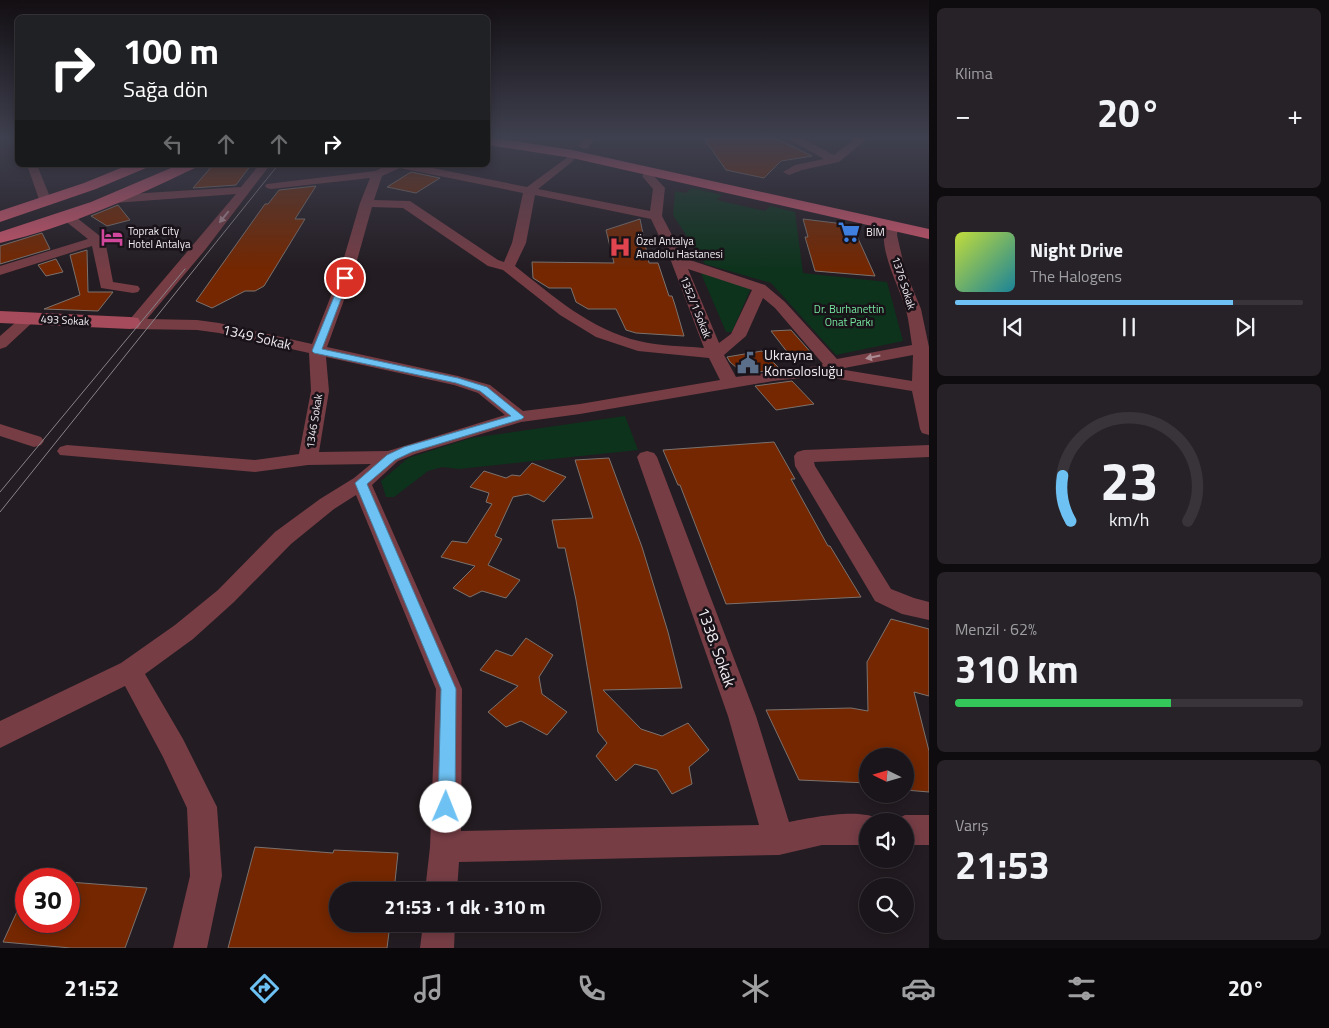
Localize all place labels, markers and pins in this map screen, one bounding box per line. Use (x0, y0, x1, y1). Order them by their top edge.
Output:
supermarket icon: BİM (836, 219, 862, 245)
place label: Toprak City Hotel Antalya (128, 223, 191, 252)
hotel icon: Toprak City Hotel Antalya (99, 224, 125, 250)
place label: BİM (866, 224, 885, 240)
place label: Özel Antalya Anadolu Hastanesi (636, 233, 723, 262)
hospital icon: Özel Antalya Anadolu Hastanesi (607, 234, 633, 260)
pin (324, 257, 366, 299)
place label: Ukrayna Konsolosluğu (764, 344, 843, 381)
public building icon: Ukrayna Konsolosluğu (735, 350, 761, 376)

